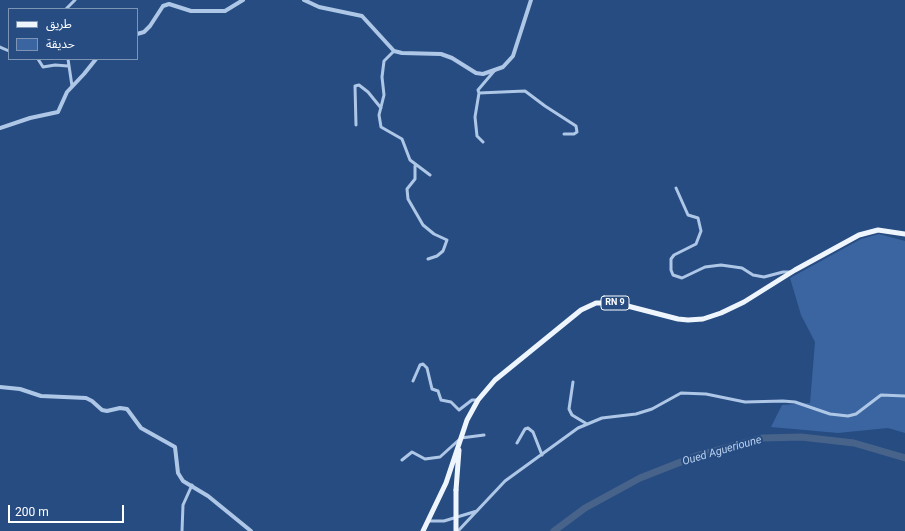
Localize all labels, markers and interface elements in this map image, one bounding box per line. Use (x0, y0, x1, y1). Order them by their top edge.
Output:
legend (8, 8, 138, 60)
text: طريق (46, 17, 72, 31)
text: حديقة (46, 37, 75, 51)
road number: RN 9 (601, 296, 629, 310)
water label: Oued Aguerioune (681, 433, 763, 469)
scale bar (10, 497, 126, 523)
text: 200 m (15, 505, 49, 519)

